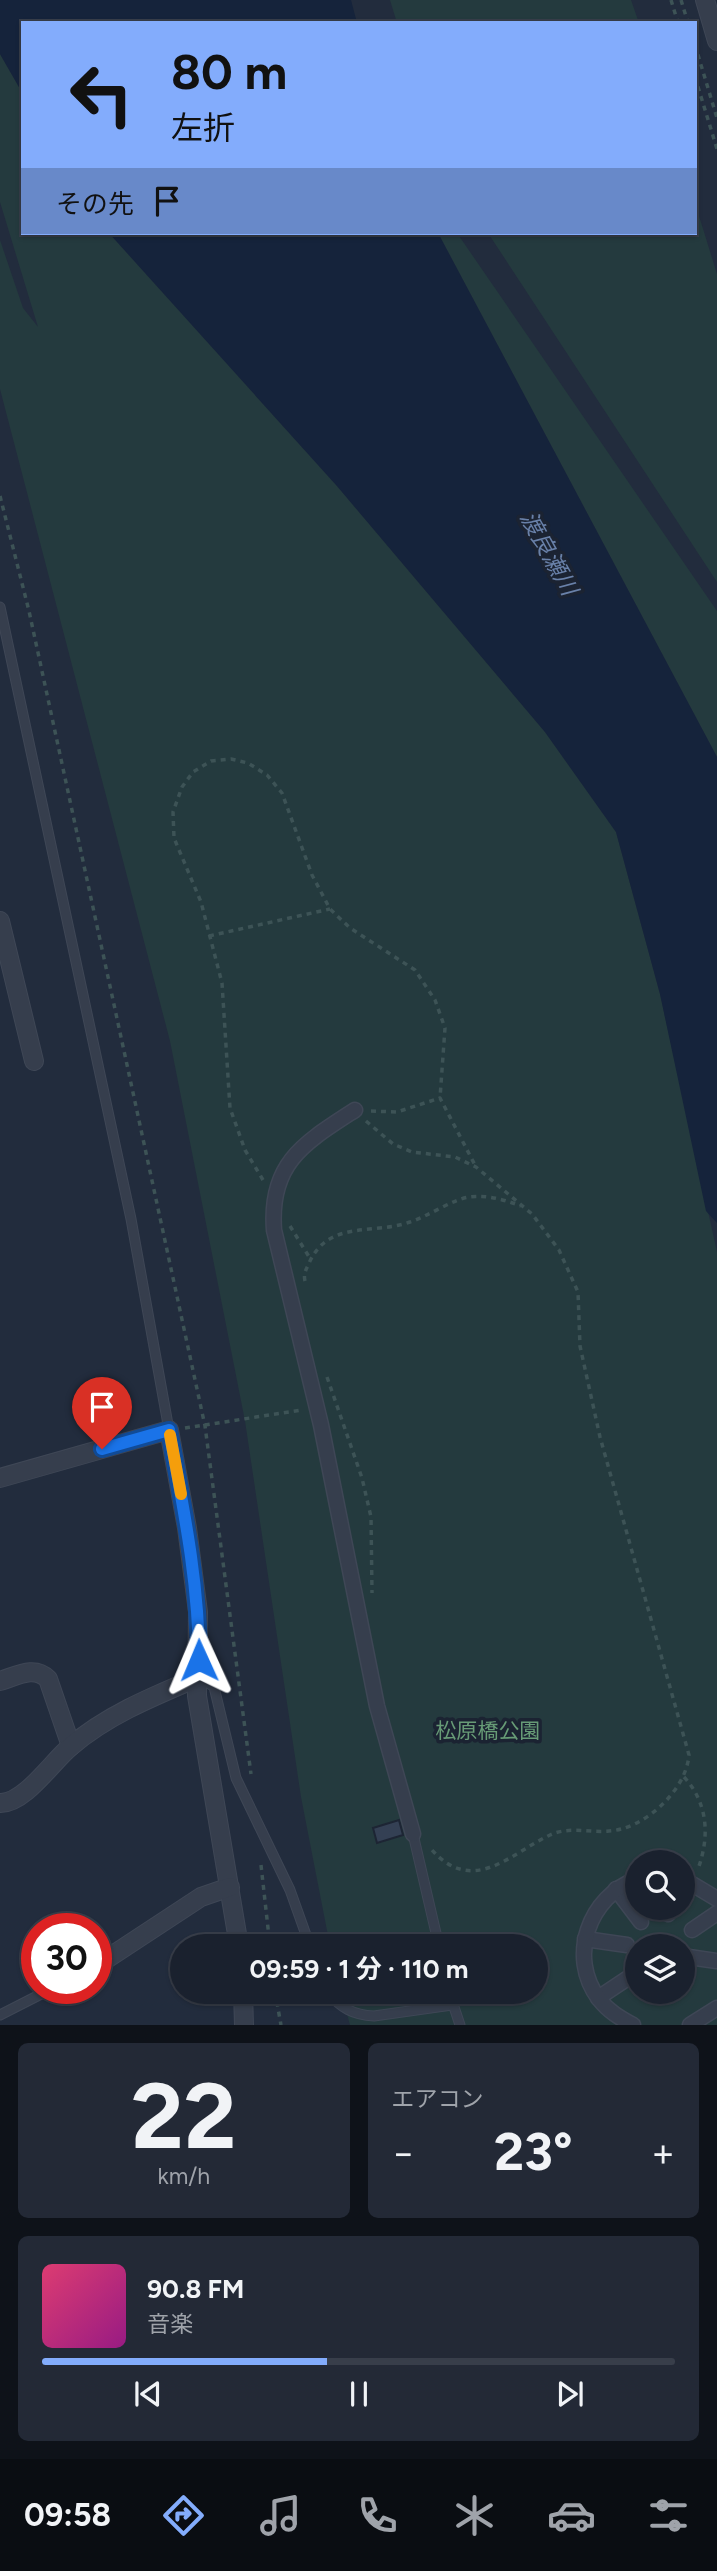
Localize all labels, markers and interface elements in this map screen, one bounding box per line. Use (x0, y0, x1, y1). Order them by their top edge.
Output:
text: 80 m (171, 42, 287, 101)
icon: left (56, 49, 147, 140)
text: 左折 (171, 109, 235, 147)
icon: arrive (148, 182, 186, 220)
text: その先 (56, 188, 134, 220)
water label: 渡良瀬川 (514, 506, 585, 603)
pin (72, 1377, 132, 1449)
icon: arrive (83, 1388, 121, 1426)
position arrow (162, 1623, 236, 1697)
park label: 松原橋公園 (436, 1718, 541, 1743)
map controls (625, 1850, 695, 2004)
button: search (625, 1850, 695, 1920)
speed limit sign: 30 (21, 1913, 112, 2004)
button: layers (625, 1934, 695, 2004)
text: 09:59 · 1 分 · 110 m (249, 1953, 469, 1985)
text: 22 (131, 2062, 236, 2171)
text: エアコン (392, 2085, 484, 2113)
text: 23° (494, 2121, 573, 2183)
text: − (392, 2130, 415, 2176)
text: + (651, 2130, 675, 2176)
text: km/h (157, 2162, 210, 2190)
text: 90.8 FM (147, 2273, 244, 2305)
text: 音楽 (147, 2310, 193, 2338)
icon: previous (129, 2375, 167, 2413)
icon: pause (340, 2375, 378, 2413)
icon: next (551, 2375, 589, 2413)
icon: directions (159, 2491, 208, 2540)
icon: music (256, 2491, 305, 2540)
icon: phone (353, 2491, 402, 2540)
icon: climate (450, 2491, 499, 2540)
icon: car (547, 2491, 596, 2540)
icon: filters (644, 2491, 693, 2540)
text: 09:58 (24, 2496, 111, 2534)

